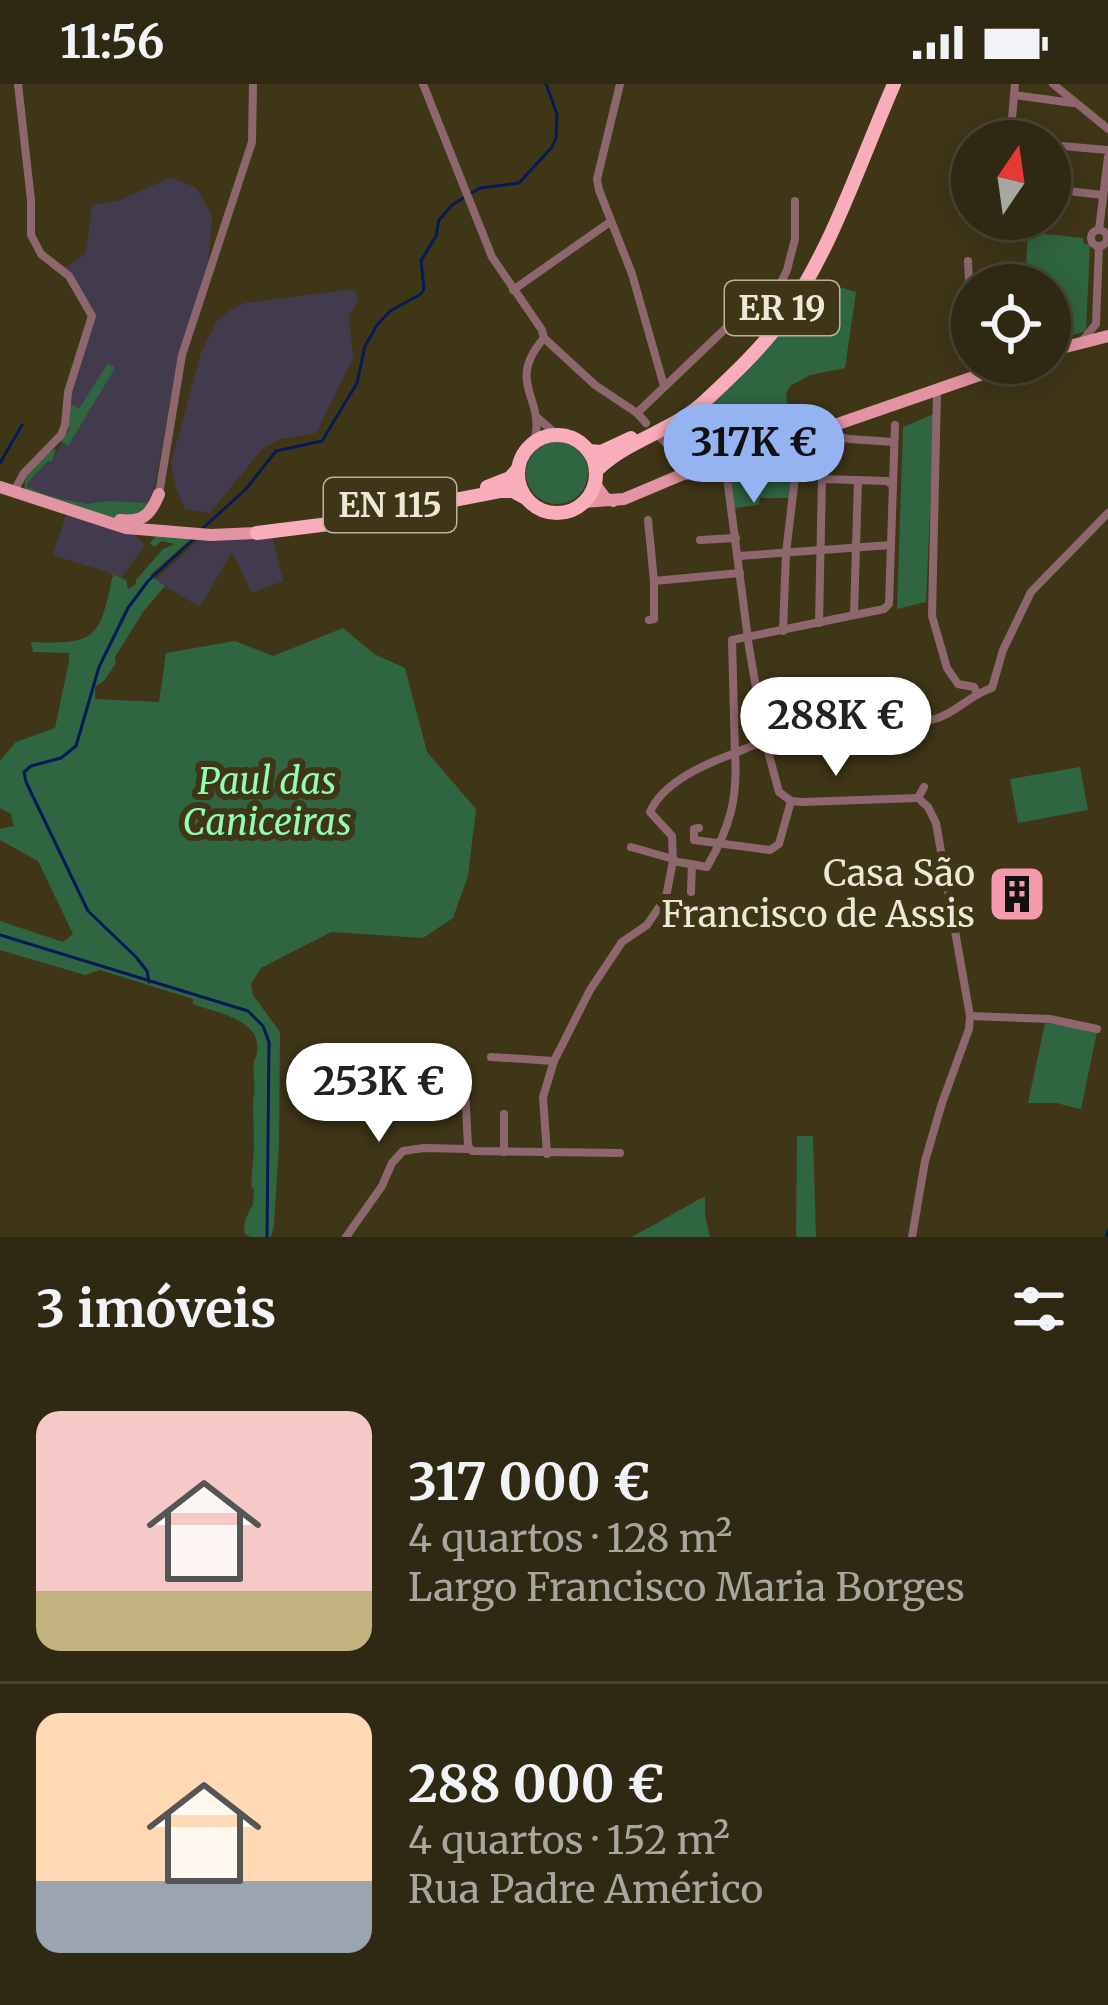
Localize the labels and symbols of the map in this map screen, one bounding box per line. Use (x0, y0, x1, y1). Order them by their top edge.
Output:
north arrow (951, 120, 1071, 240)
road number: ER 19 (725, 281, 839, 335)
pin: 317K € (656, 404, 852, 506)
road number: EN 115 (324, 478, 456, 532)
pin: 288K € (738, 677, 934, 779)
park label: Paul das Caniceiras (183, 759, 351, 845)
place label: Casa São Francisco de Assis (661, 851, 975, 937)
building icon: Casa São Francisco de Assis (986, 863, 1048, 925)
pin: 253K € (281, 1043, 477, 1145)

